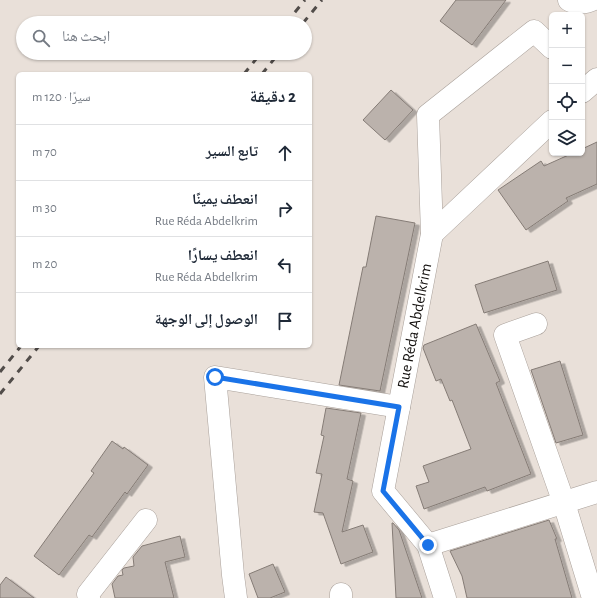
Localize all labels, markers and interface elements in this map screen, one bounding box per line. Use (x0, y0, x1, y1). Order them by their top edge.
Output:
map controls (549, 12, 585, 156)
button: + (549, 12, 585, 48)
search box (16, 16, 312, 60)
icon: search (30, 27, 52, 49)
text: ابحث هنا (62, 29, 110, 44)
button: − (549, 48, 585, 84)
button: locate (549, 84, 585, 120)
text: 2 دقيقة (250, 88, 296, 105)
text: سيرًا · 120 m (32, 91, 91, 104)
button: layers (549, 120, 585, 156)
icon: ahead (274, 142, 296, 164)
text: تابع السير (206, 144, 258, 159)
text: 70 m (32, 146, 57, 159)
text: انعطف يمينًا (192, 192, 258, 207)
icon: right (274, 198, 296, 220)
text: 30 m (32, 202, 57, 215)
text: Rue Réda Abdelkrim (155, 215, 258, 228)
text: انعطف يسارًا (188, 248, 258, 263)
icon: left (274, 254, 296, 276)
text: 20 m (32, 258, 57, 271)
street label: Rue Réda Abdelkrim (395, 262, 434, 390)
text: Rue Réda Abdelkrim (155, 271, 258, 284)
icon: arrive (274, 310, 296, 332)
text: الوصول إلى الوجهة (155, 312, 258, 327)
route start (206, 368, 224, 386)
route end (419, 536, 437, 554)

